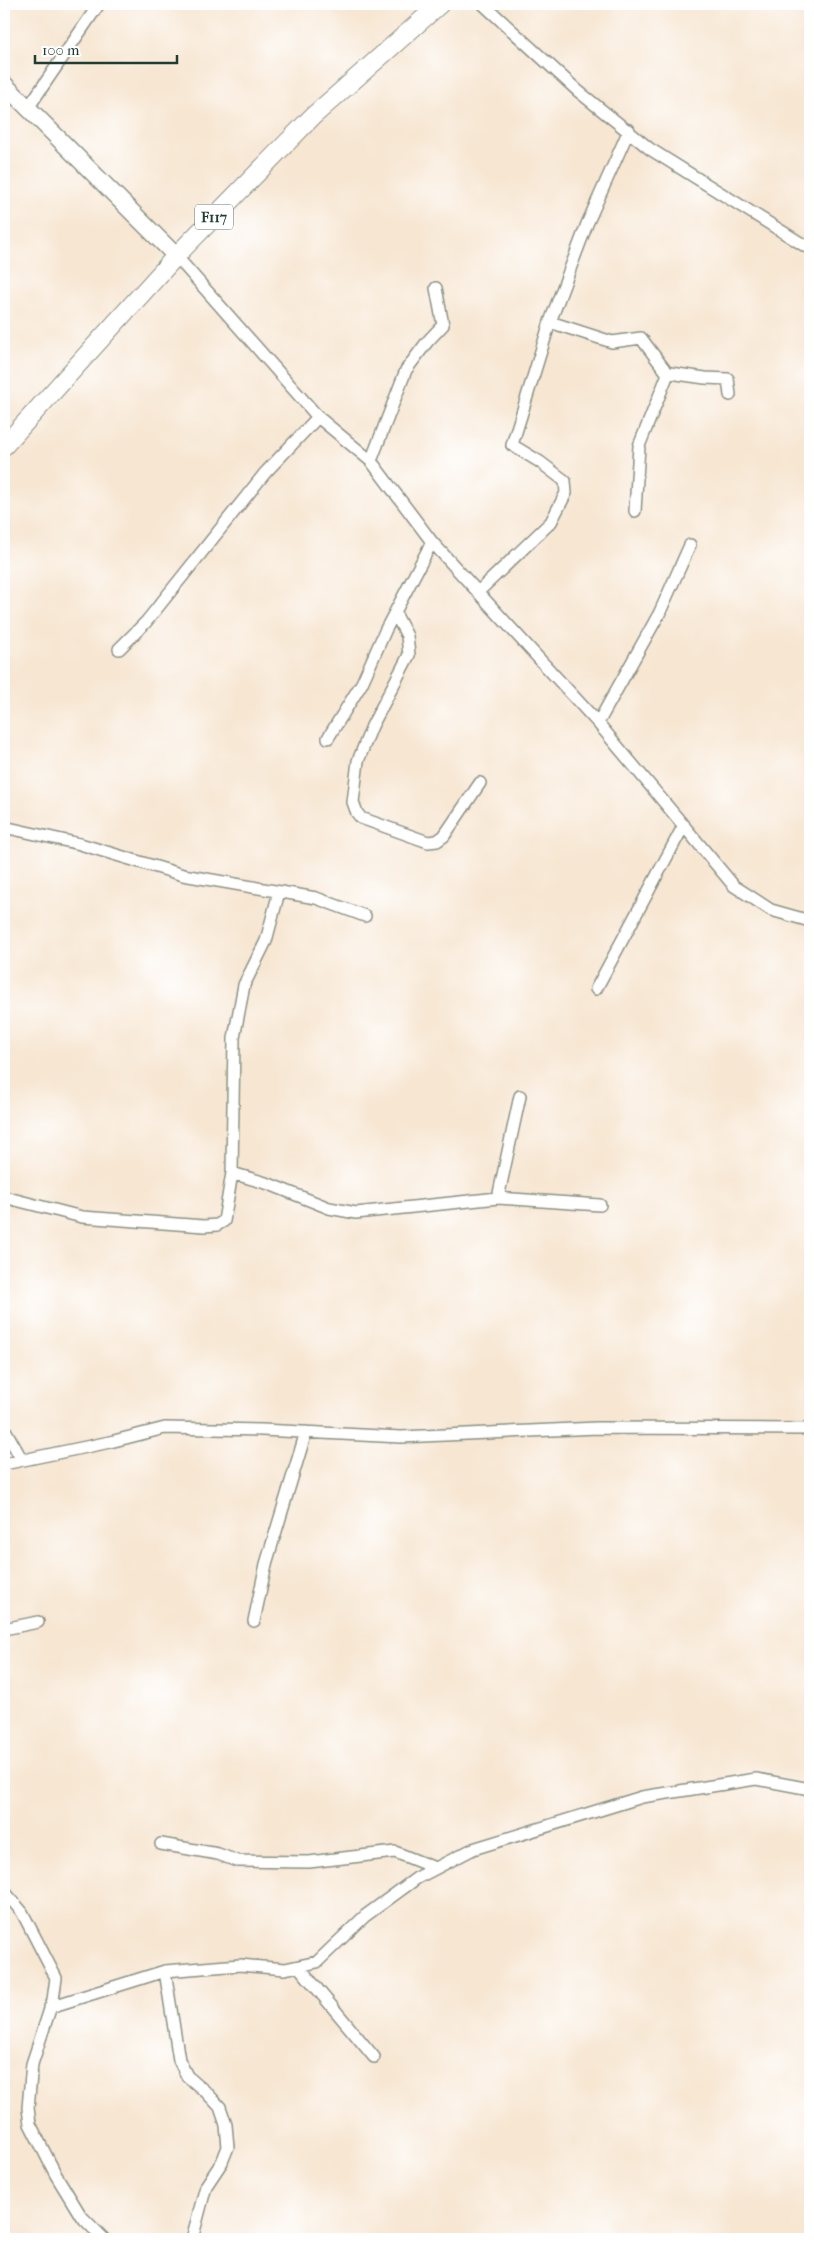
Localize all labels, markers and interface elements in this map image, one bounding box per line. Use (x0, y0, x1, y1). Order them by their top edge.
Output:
scale bar (35, 32, 178, 64)
text: 100 m (42, 41, 80, 59)
road number: F117 (195, 204, 233, 230)

